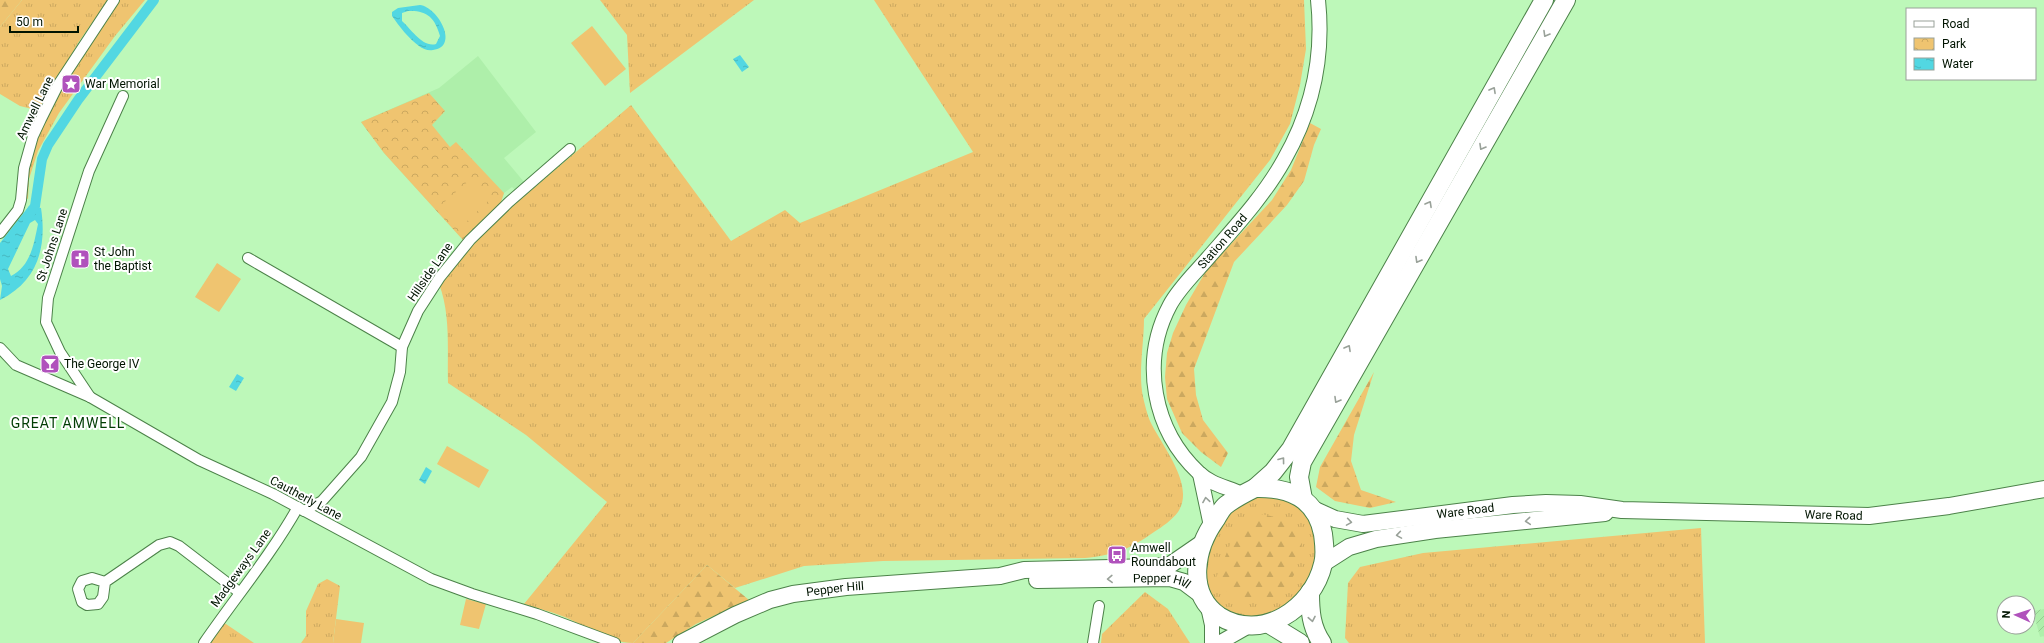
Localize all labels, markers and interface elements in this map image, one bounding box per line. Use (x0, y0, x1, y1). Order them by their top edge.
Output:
scale bar (10, 8, 78, 34)
legend (1906, 8, 2036, 80)
text: 50 m (16, 15, 43, 29)
text: Road (1942, 17, 1970, 31)
one-way arrow (1544, 30, 1551, 37)
text: Park (1942, 37, 1967, 51)
text: Water (1942, 57, 1973, 71)
place icon: War Memorial (60, 73, 82, 95)
street label: Amwell Lane (14, 74, 56, 142)
place label: War Memorial (85, 77, 160, 91)
one-way arrow (1489, 87, 1496, 95)
one-way arrow (1479, 143, 1486, 150)
one-way arrow (1425, 201, 1432, 208)
street label: St Johns Lane (34, 207, 70, 283)
street label: Station Road (1195, 211, 1250, 272)
street label: Hillside Lane (405, 240, 455, 304)
place label: St John the Baptist (94, 245, 152, 273)
church icon: St John the Baptist (69, 248, 91, 270)
one-way arrow (1415, 256, 1422, 263)
one-way arrow (1343, 345, 1350, 352)
bar icon: The George IV (39, 353, 61, 375)
place label: The George IV (64, 357, 140, 371)
one-way arrow (1335, 396, 1342, 403)
district label: GREAT AMWELL (11, 415, 125, 431)
one-way arrow (1278, 458, 1285, 465)
street label: Cautherly Lane (268, 473, 344, 523)
one-way arrow (1202, 497, 1211, 503)
street label: Ware Road (1436, 500, 1495, 522)
street label: Ware Road (1805, 507, 1863, 523)
one-way arrow (1525, 516, 1531, 525)
one-way arrow (1346, 517, 1352, 526)
street label: Madgeways Lane (208, 526, 274, 610)
one-way arrow (1396, 530, 1402, 539)
place label: Amwell Roundabout (1131, 541, 1196, 569)
bus stop icon: Amwell Roundabout (1106, 544, 1128, 566)
street label: Pepper Hill (1133, 571, 1193, 591)
one-way arrow (1107, 574, 1113, 583)
street label: Pepper Hill (805, 579, 864, 599)
north arrow (1996, 595, 2036, 635)
text: N (2000, 610, 2013, 619)
one-way arrow (1307, 616, 1316, 622)

